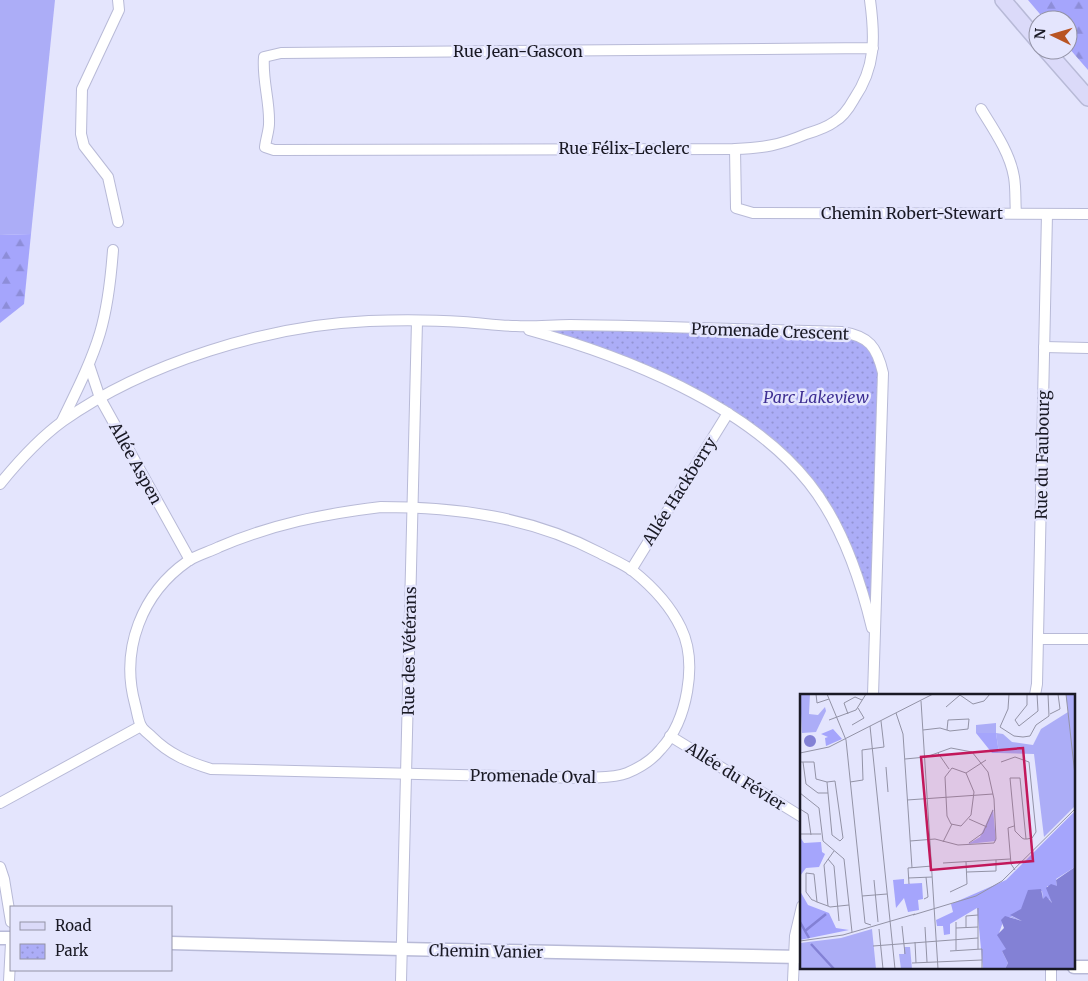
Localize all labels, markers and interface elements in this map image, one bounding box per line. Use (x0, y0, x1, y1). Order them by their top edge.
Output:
north arrow (1028, 10, 1078, 60)
text: N (1031, 28, 1049, 40)
street label: Rue Jean-Gascon (453, 41, 583, 61)
street label: Rue Félix-Leclerc (558, 138, 690, 158)
street label: Chemin Robert-Stewart (821, 203, 1004, 223)
street label: Promenade Crescent (691, 318, 850, 344)
park label: Parc Lakeview (763, 387, 869, 407)
street label: Rue du Faubourg (1031, 390, 1053, 520)
street label: Allée Aspen (105, 418, 167, 508)
street label: Allée Hackberry (637, 433, 721, 550)
street label: Rue des Vétérans (398, 586, 420, 716)
inset map (800, 694, 1076, 968)
street label: Allée du Févier (682, 737, 789, 814)
street label: Promenade Oval (470, 765, 596, 787)
legend (10, 906, 172, 971)
text: Road (55, 916, 91, 935)
street label: Chemin Vanier (429, 940, 543, 962)
text: Park (55, 941, 89, 960)

